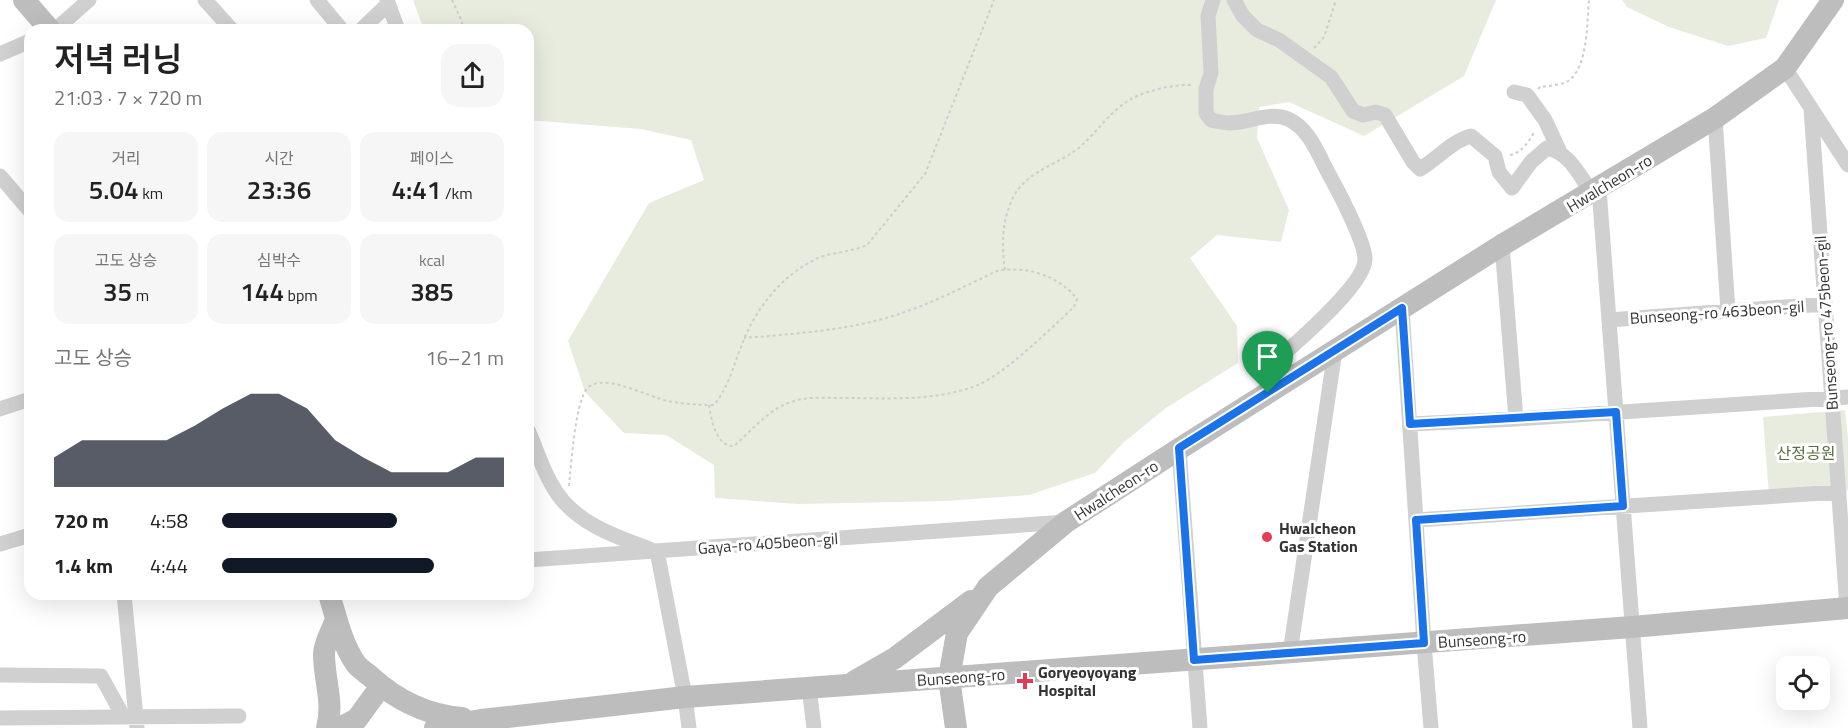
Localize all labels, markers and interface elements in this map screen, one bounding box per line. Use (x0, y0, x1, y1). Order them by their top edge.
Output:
text: 저녁 러닝 (54, 34, 183, 84)
button: share (441, 44, 504, 107)
text: 21:03 · 7 × 720 m (54, 82, 202, 113)
text: 거리 (111, 146, 141, 170)
text: 시간 (264, 146, 294, 170)
text: 페이스 (410, 146, 454, 170)
street label: Hwalcheon-ro (1562, 148, 1656, 218)
text: 5.04 (89, 170, 139, 209)
text: 23:36 (247, 170, 311, 209)
text: 4:41 (391, 170, 441, 209)
text: km (139, 181, 163, 205)
text: /km (441, 181, 473, 205)
street label: Bunseong-ro 475beon-gil (1808, 235, 1844, 411)
text: 고도 상승 (95, 248, 157, 272)
text: 심박수 (257, 248, 301, 272)
text: kcal (419, 248, 445, 272)
text: 35 (103, 272, 132, 311)
text: 144 (240, 272, 284, 311)
text: 385 (410, 272, 454, 311)
text: m (132, 283, 149, 307)
text: bpm (284, 283, 318, 307)
street label: Bunseong-ro 463beon-gil (1629, 294, 1805, 330)
pin (1242, 331, 1293, 393)
icon: arrive (1251, 340, 1284, 373)
text: 고도 상승 (54, 342, 132, 373)
text: 16–21 m (425, 342, 504, 373)
park label: 산정공원 (1777, 441, 1835, 465)
street label: Hwalcheon-ro (1069, 454, 1163, 526)
text: 720 m (54, 505, 109, 536)
text: 4:58 (150, 505, 188, 536)
place label: Hwalcheon Gas Station (1279, 516, 1358, 558)
street label: Gaya-ro 405beon-gil (697, 526, 839, 560)
marker: Hwalcheon Gas Station (1260, 530, 1274, 544)
text: 1.4 km (54, 550, 113, 581)
text: 4:44 (150, 550, 188, 581)
street label: Bunseong-ro (1437, 624, 1527, 654)
map controls (1776, 656, 1830, 710)
button: locate (1776, 656, 1830, 710)
place label: Goryeoyoyang Hospital (1038, 660, 1137, 702)
street label: Bunseong-ro (916, 662, 1006, 692)
marker: Goryeoyoyang Hospital (1016, 672, 1034, 690)

